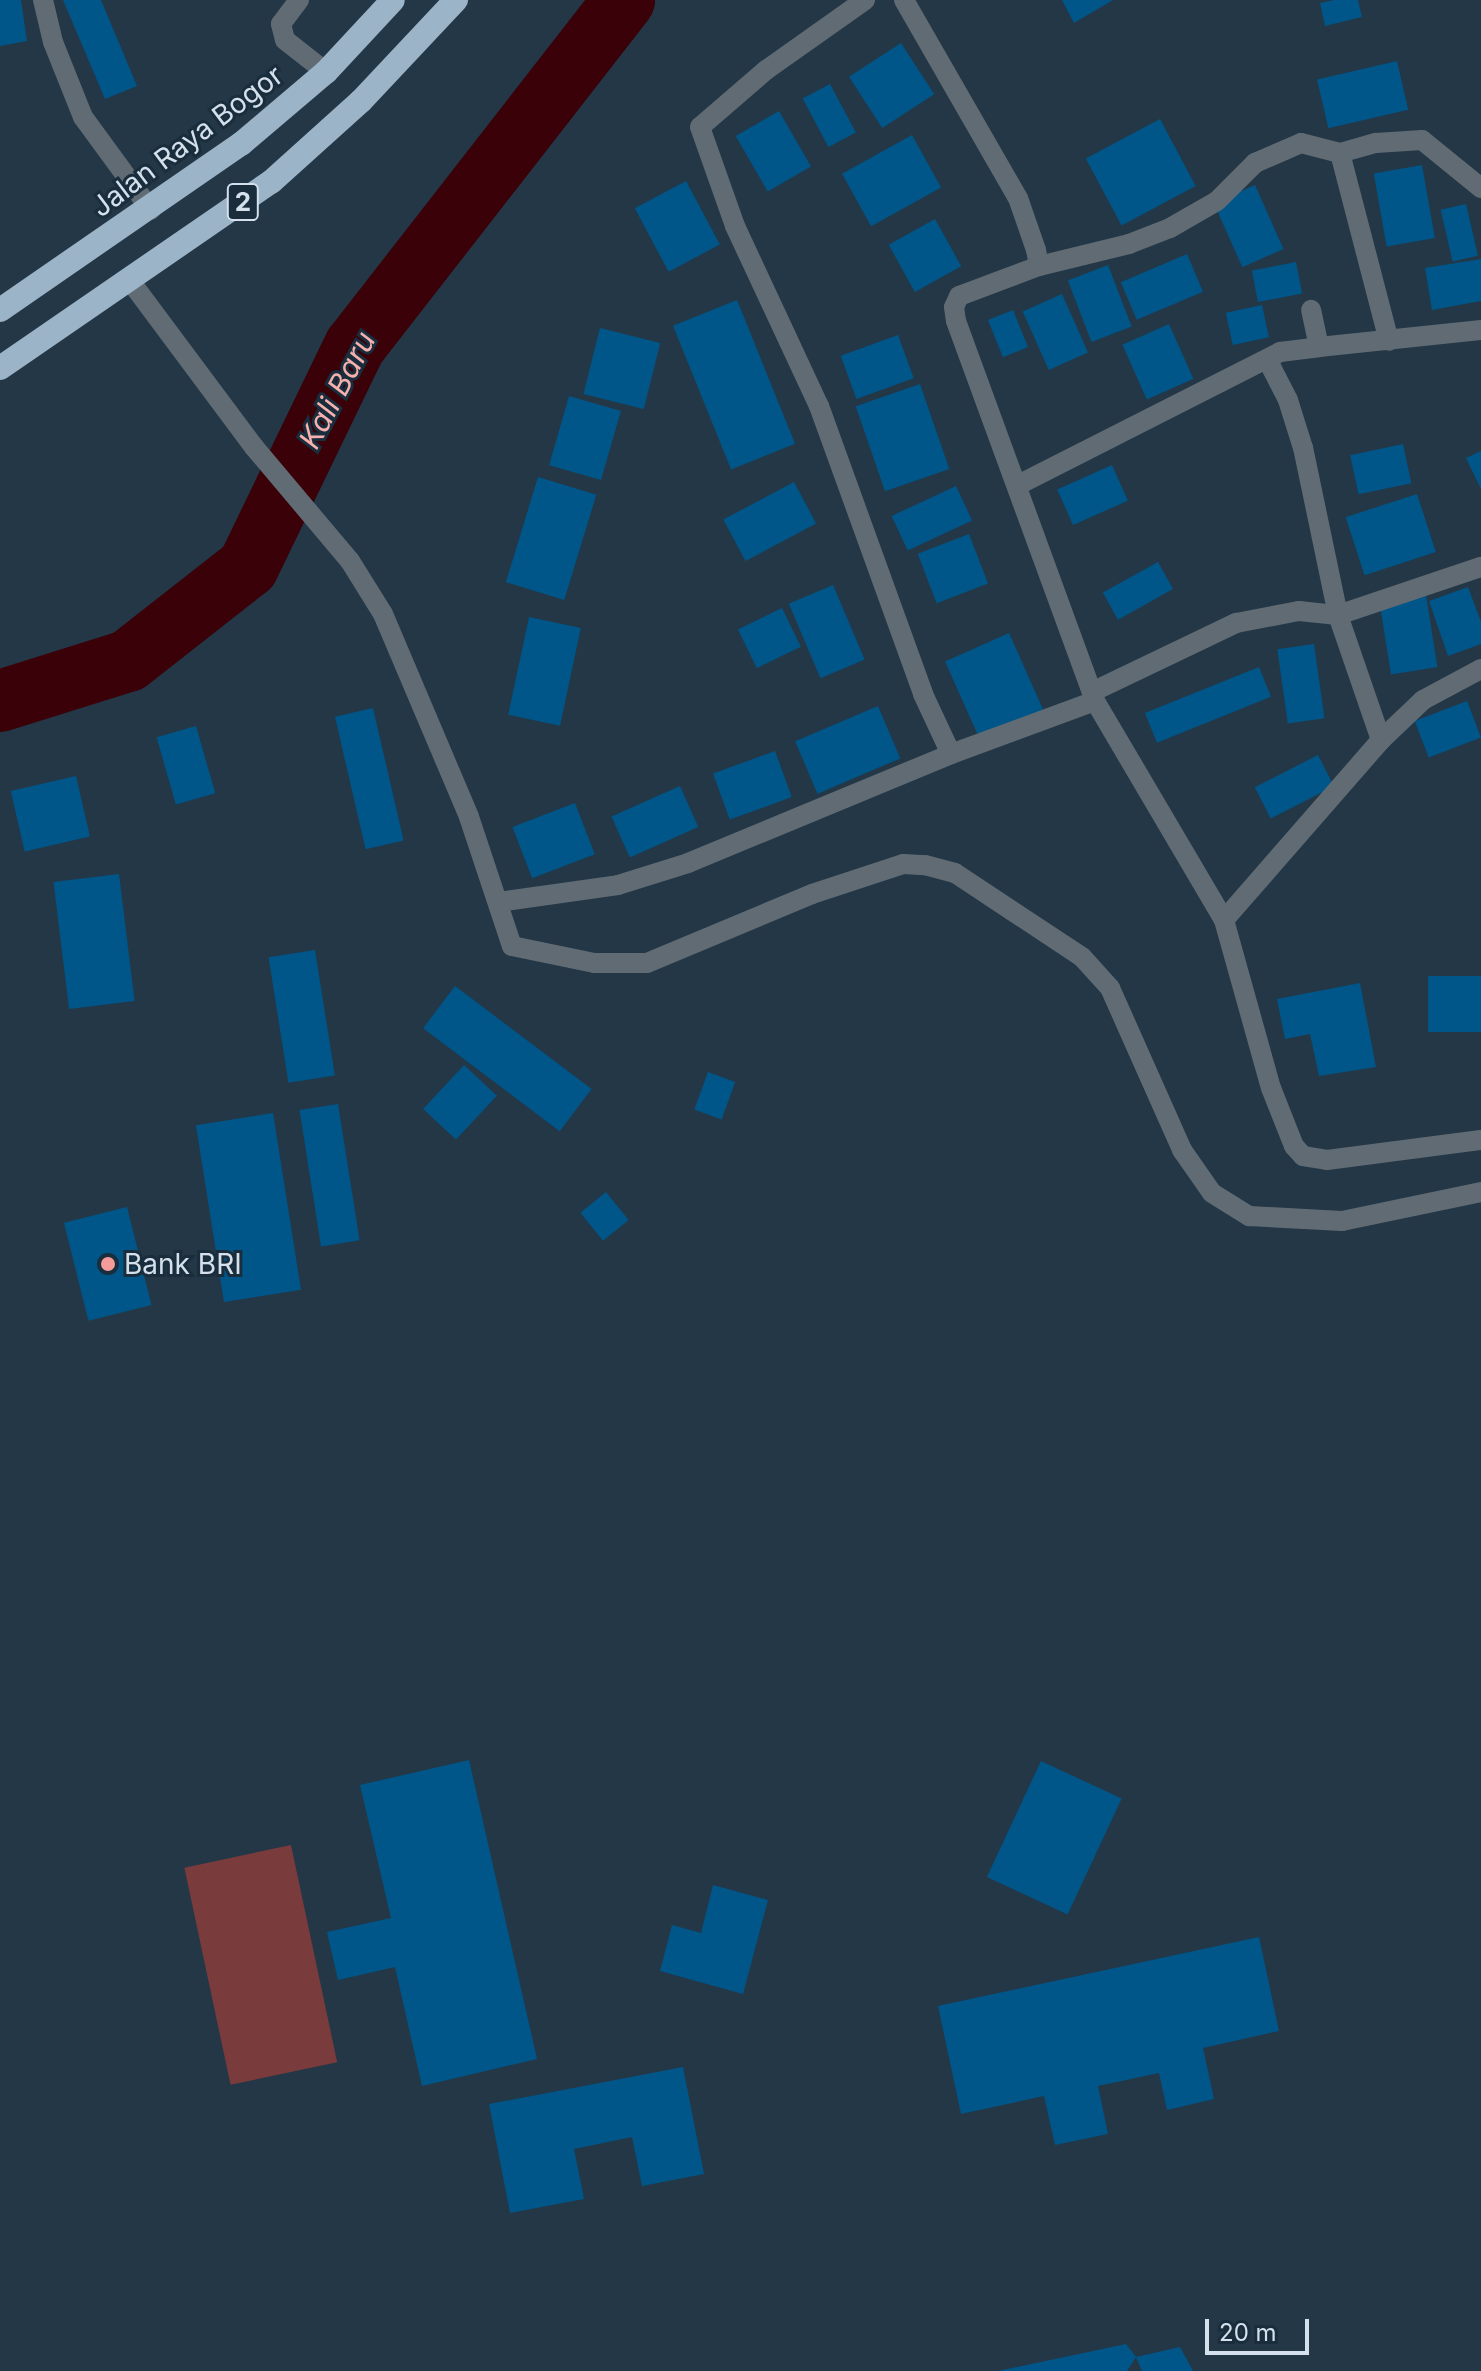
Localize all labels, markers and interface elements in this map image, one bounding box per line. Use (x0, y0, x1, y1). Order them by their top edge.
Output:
street label: Jalan Raya Bogor (85, 58, 289, 224)
road number: 2 (225, 180, 261, 224)
water label: Kali Baru (291, 325, 383, 455)
place label: Bank BRI (124, 1247, 242, 1281)
marker: Bank BRI (99, 1255, 117, 1273)
scale bar (1209, 2303, 1313, 2353)
text: 20 m (1219, 2318, 1277, 2347)

